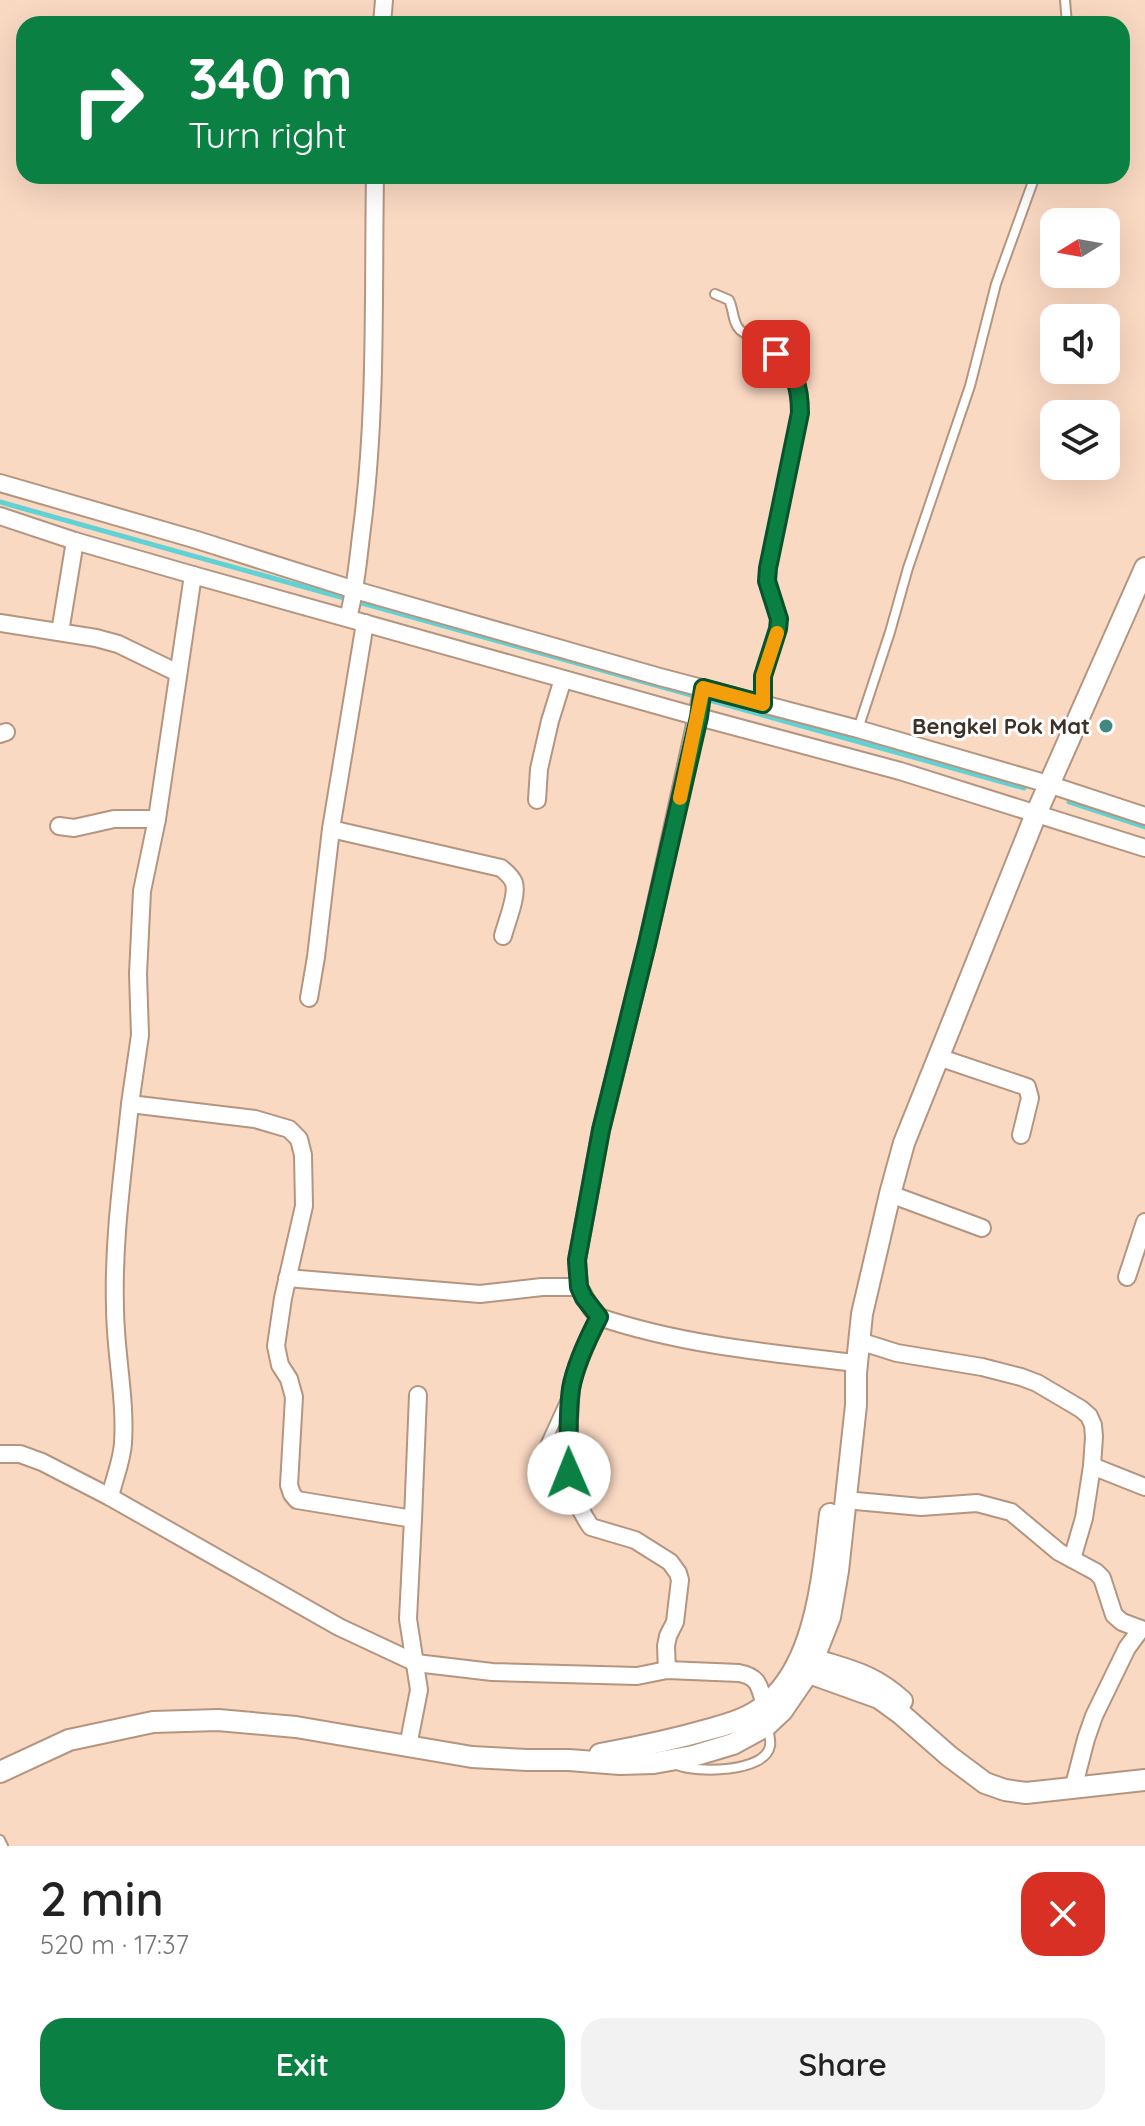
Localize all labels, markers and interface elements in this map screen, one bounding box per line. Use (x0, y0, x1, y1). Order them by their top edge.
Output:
text: 340 m (188, 43, 353, 113)
icon: right (56, 48, 160, 152)
text: Turn right (188, 112, 347, 157)
north arrow (1040, 208, 1120, 288)
map controls (1040, 208, 1120, 480)
button: sound (1040, 304, 1120, 384)
pin (742, 320, 810, 388)
icon: arrive (754, 332, 798, 376)
button: layers (1040, 400, 1120, 480)
place label: Bengkel Pok Mat (912, 712, 1090, 740)
marker: Bengkel Pok Mat (1097, 717, 1115, 735)
position arrow (527, 1431, 611, 1515)
text: 2 min (40, 1868, 164, 1928)
button: close (1021, 1872, 1105, 1956)
text: 520 m · 17:37 (40, 1928, 189, 1961)
button: Exit (40, 2018, 565, 2110)
button: Share (581, 2018, 1105, 2110)

